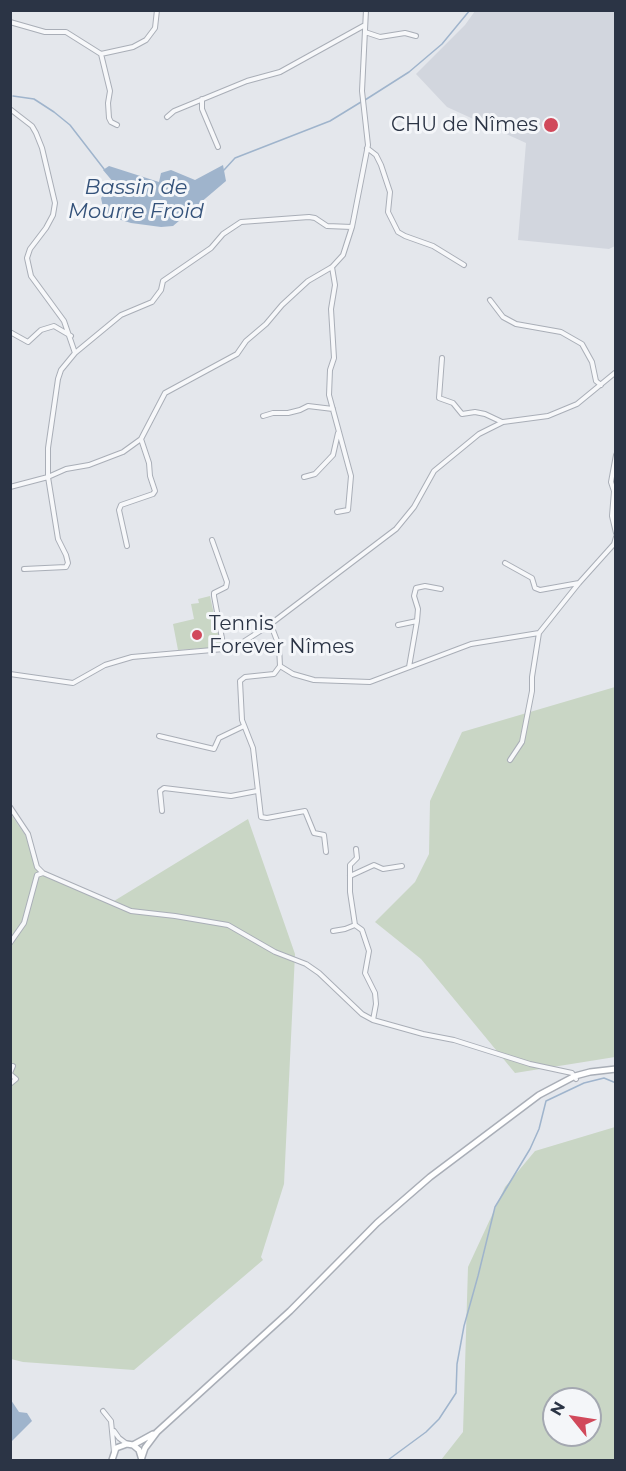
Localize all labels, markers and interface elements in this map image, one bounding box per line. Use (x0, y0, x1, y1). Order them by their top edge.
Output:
place label: CHU de Nîmes (391, 113, 538, 137)
marker: CHU de Nîmes (542, 116, 560, 134)
water label: Bassin de Mourre Froid (68, 175, 204, 225)
place label: Tennis Forever Nîmes (209, 612, 354, 659)
marker: Tennis Forever Nîmes (190, 628, 204, 642)
north arrow (542, 1387, 602, 1447)
text: N (546, 1398, 569, 1419)

